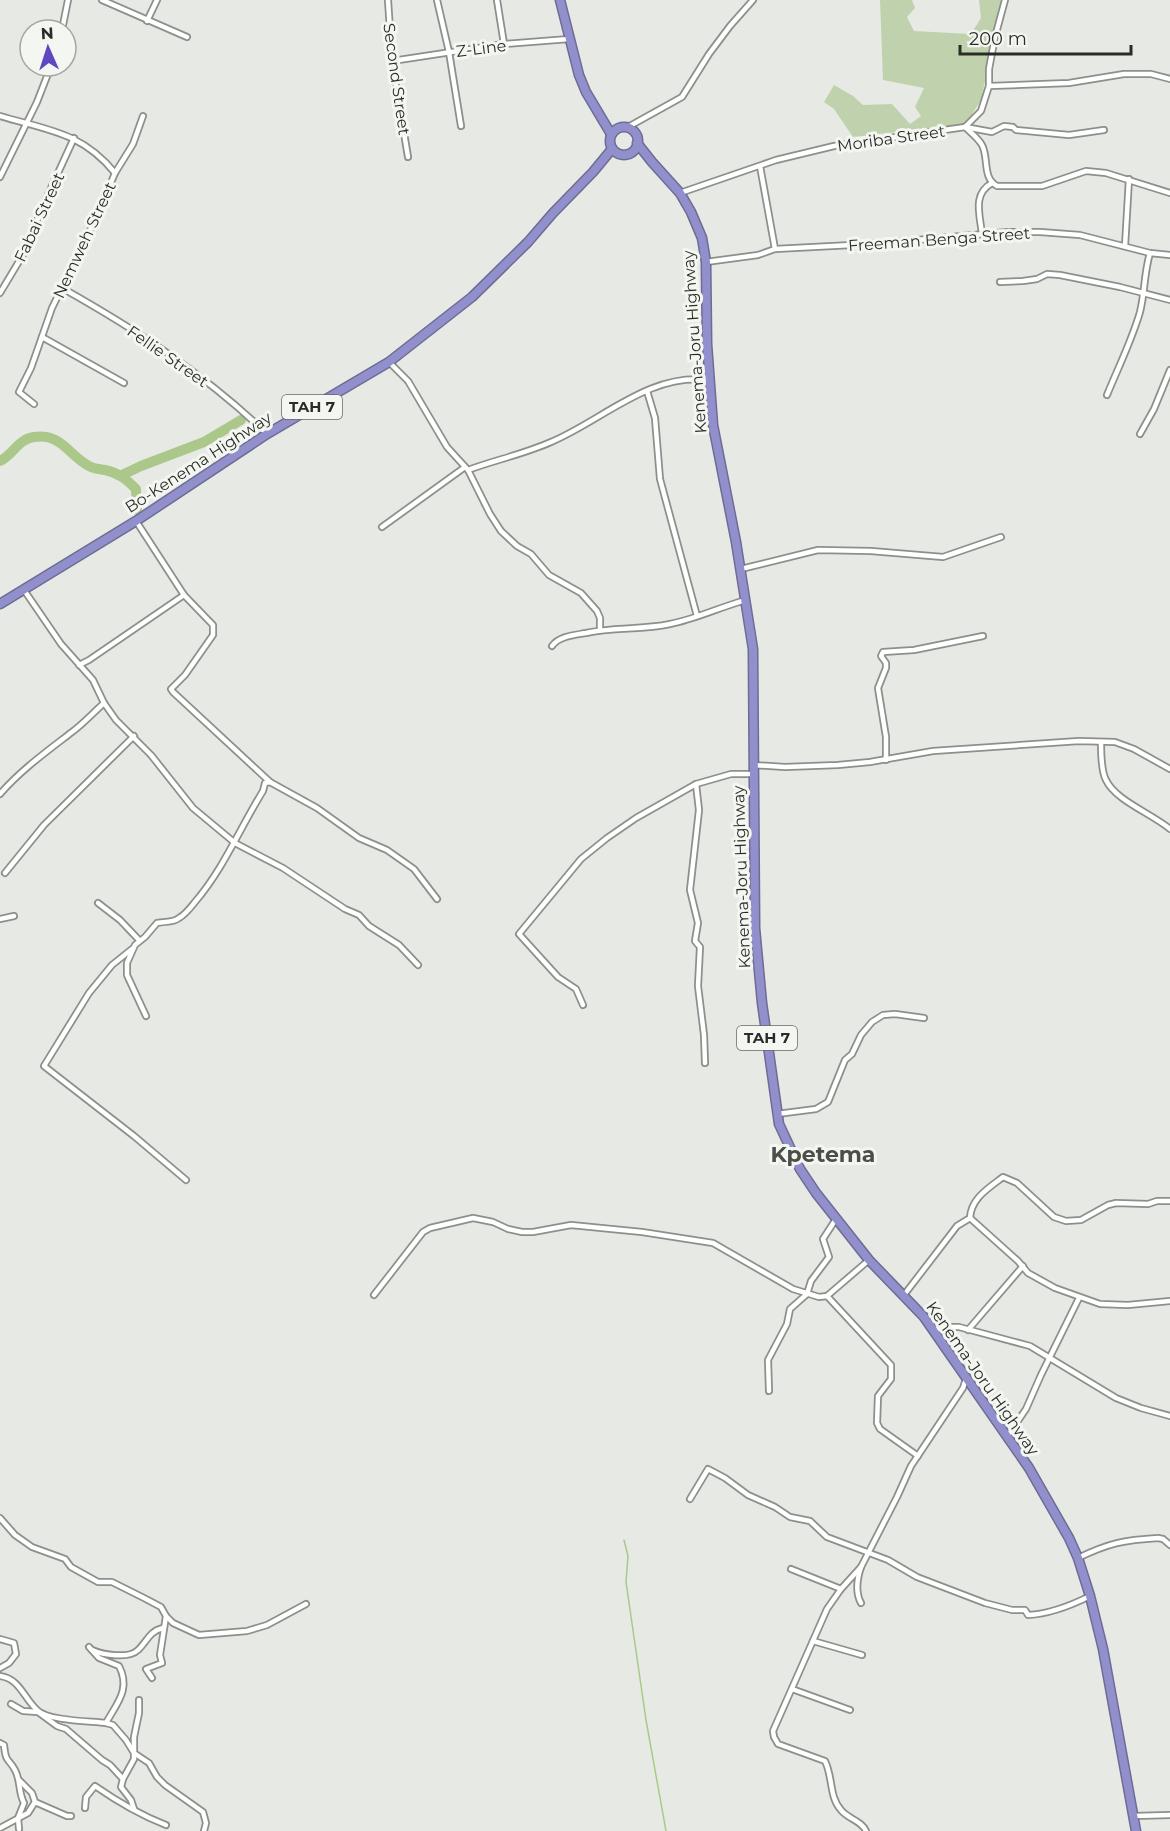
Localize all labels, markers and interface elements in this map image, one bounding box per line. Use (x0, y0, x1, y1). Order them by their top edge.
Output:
north arrow (18, 18, 78, 78)
scale bar (960, 18, 1131, 56)
street label: Second Street (379, 22, 414, 137)
text: N (40, 24, 54, 43)
text: 200 m (969, 28, 1027, 50)
street label: Z-Line (455, 36, 507, 61)
street label: Moriba Street (836, 121, 947, 155)
street label: Fabai Street (10, 169, 69, 265)
street label: Nemweh Street (49, 178, 120, 301)
street label: Freeman Benga Street (847, 224, 1031, 255)
street label: Kenema-Joru Highway (679, 250, 710, 434)
street label: Fellie Street (123, 321, 212, 392)
road number: TAH 7 (282, 395, 342, 419)
street label: Bo-Kenema Highway (122, 408, 275, 517)
street label: Kenema-Joru Highway (729, 785, 754, 969)
road number: TAH 7 (737, 1026, 797, 1050)
district label: Kpetema (771, 1141, 875, 1168)
street label: Kenema-Joru Highway (922, 1298, 1043, 1459)

